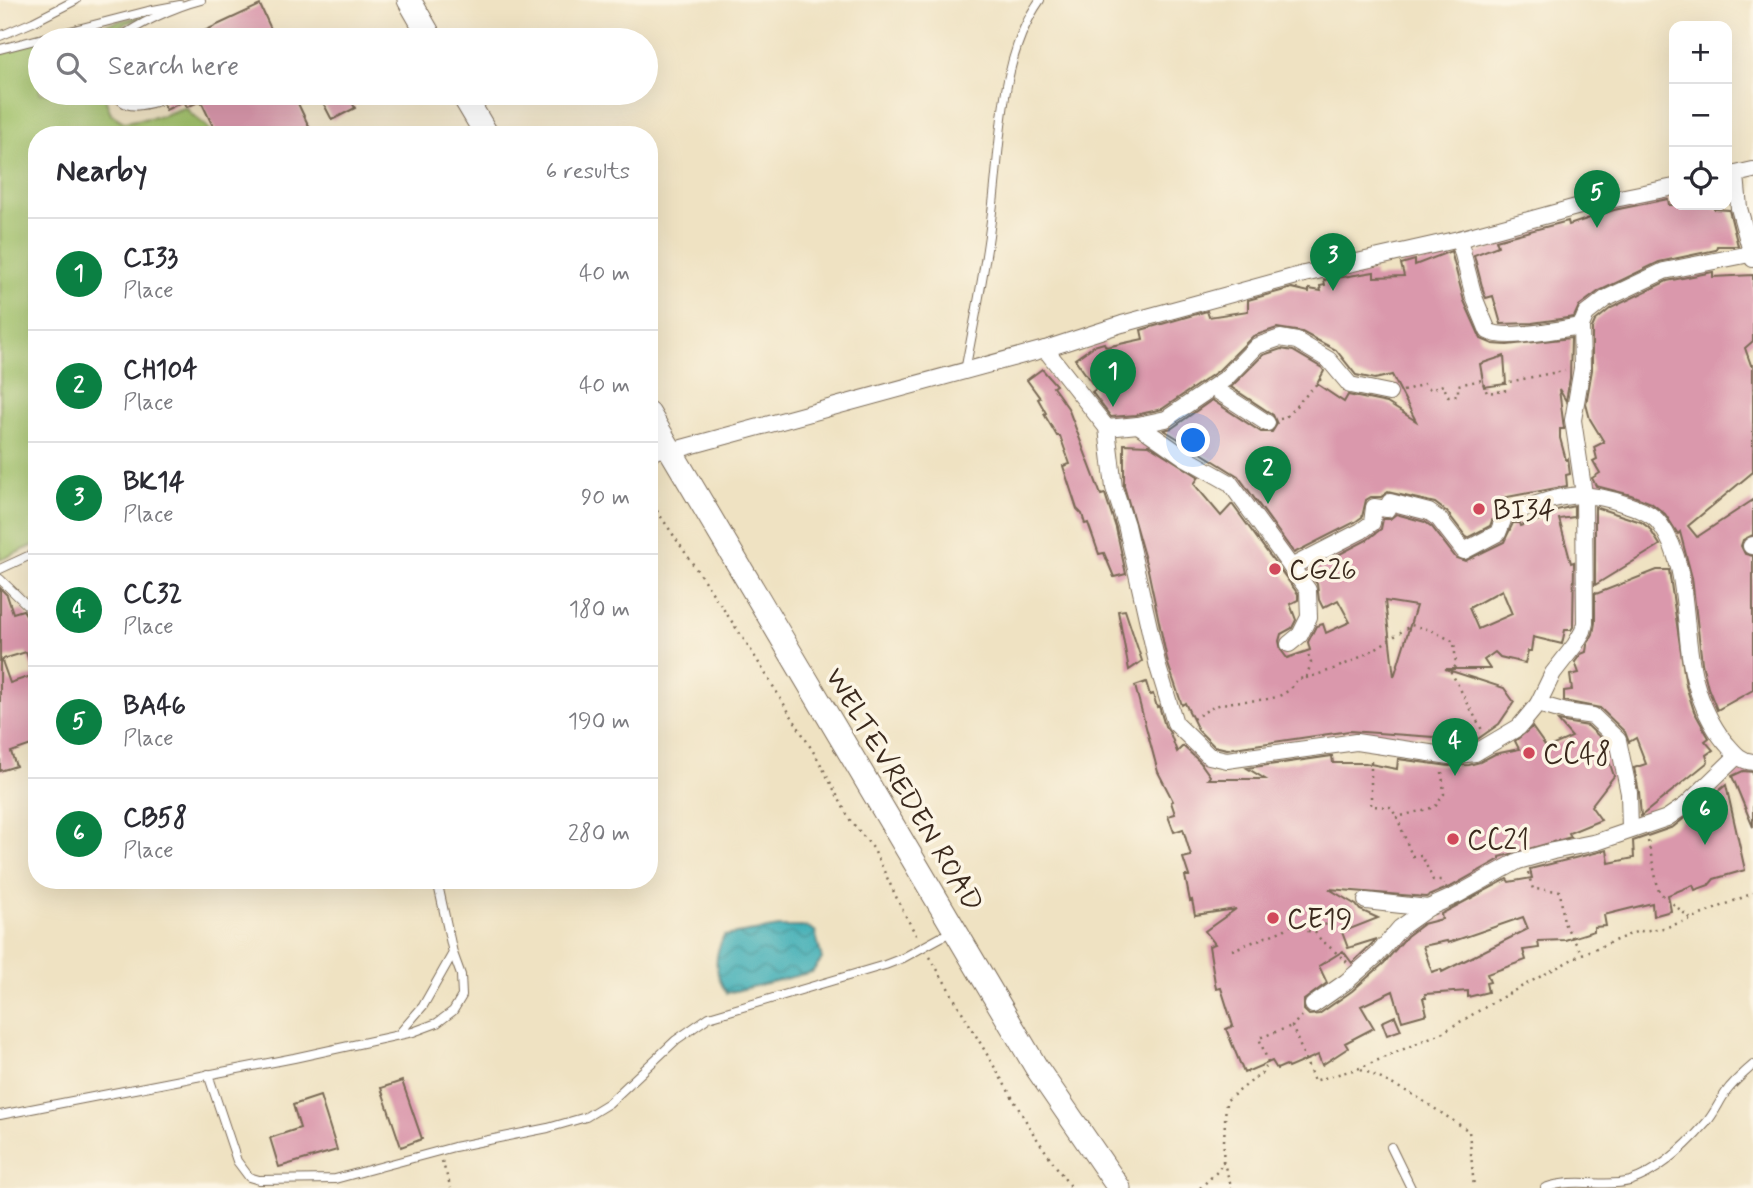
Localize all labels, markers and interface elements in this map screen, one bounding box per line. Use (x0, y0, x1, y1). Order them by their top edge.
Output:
map controls (1669, 21, 1732, 210)
button: + (1669, 21, 1732, 84)
search box (28, 28, 658, 105)
icon: search (52, 48, 90, 86)
text: Search here (108, 50, 239, 84)
button: − (1669, 84, 1732, 147)
button: locate (1669, 147, 1732, 210)
text: Nearby (56, 152, 147, 191)
text: 6 results (546, 157, 630, 187)
pin: 5 (1574, 170, 1620, 228)
pin: 3 (1310, 233, 1356, 291)
text: CI33 (123, 242, 178, 276)
text: 1 (74, 259, 84, 289)
text: 40 m (579, 259, 630, 289)
text: Place (123, 276, 174, 306)
pin: 1 (1090, 349, 1136, 407)
text: CH104 (123, 354, 198, 388)
text: 2 (73, 371, 85, 401)
text: 40 m (579, 371, 630, 401)
text: Place (123, 388, 174, 418)
your location (1176, 423, 1210, 457)
pin: 2 (1245, 446, 1291, 504)
text: BK14 (123, 466, 184, 500)
text: 3 (74, 483, 84, 513)
text: 90 m (581, 483, 630, 513)
place label: BI34 (1493, 493, 1555, 530)
text: Place (123, 500, 174, 530)
marker: BI34 (1471, 501, 1487, 517)
place label: CG26 (1289, 553, 1357, 590)
marker: CG26 (1267, 561, 1283, 577)
text: CC32 (123, 578, 182, 612)
text: 4 (72, 595, 86, 625)
text: 180 m (569, 595, 630, 625)
text: Place (123, 612, 174, 642)
street label: WELTEVREDEN ROAD (815, 661, 990, 919)
text: BA46 (123, 690, 186, 724)
text: 5 (72, 707, 86, 737)
text: 190 m (568, 707, 630, 737)
pin: 4 (1432, 718, 1478, 776)
text: Place (123, 724, 174, 754)
place label: CC48 (1543, 737, 1611, 774)
marker: CC48 (1521, 745, 1537, 761)
pin: 6 (1682, 787, 1728, 845)
text: CB58 (123, 802, 187, 836)
text: 6 (73, 819, 85, 849)
text: 280 m (568, 819, 630, 849)
place label: CC21 (1467, 823, 1529, 860)
marker: CC21 (1445, 831, 1461, 847)
text: Place (123, 836, 174, 866)
place label: CE19 (1287, 902, 1352, 939)
marker: CE19 (1265, 910, 1281, 926)

